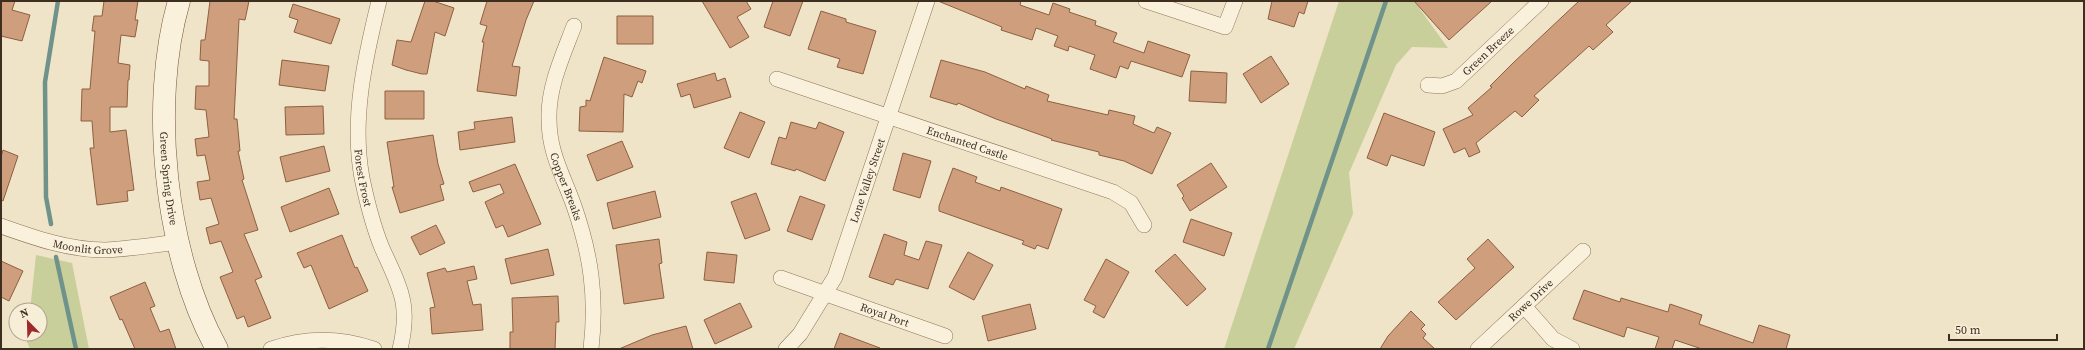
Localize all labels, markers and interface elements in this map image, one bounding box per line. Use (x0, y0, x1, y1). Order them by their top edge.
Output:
street label: Green Breeze (1459, 23, 1518, 79)
street label: Enchanted Castle (925, 123, 1010, 164)
street label: Green Spring Drive (156, 131, 181, 227)
street label: Lone Valley Street (847, 136, 889, 225)
street label: Forest Frost (351, 148, 375, 209)
street label: Copper Breaks (546, 151, 585, 223)
street label: Moonlit Grove (51, 236, 124, 258)
street label: Rowe Drive (1505, 275, 1557, 325)
street label: Royal Port (858, 300, 911, 331)
north arrow (8, 302, 48, 342)
text: N (18, 305, 31, 322)
scale bar (1949, 316, 2057, 342)
text: 50 m (1955, 322, 1981, 338)

